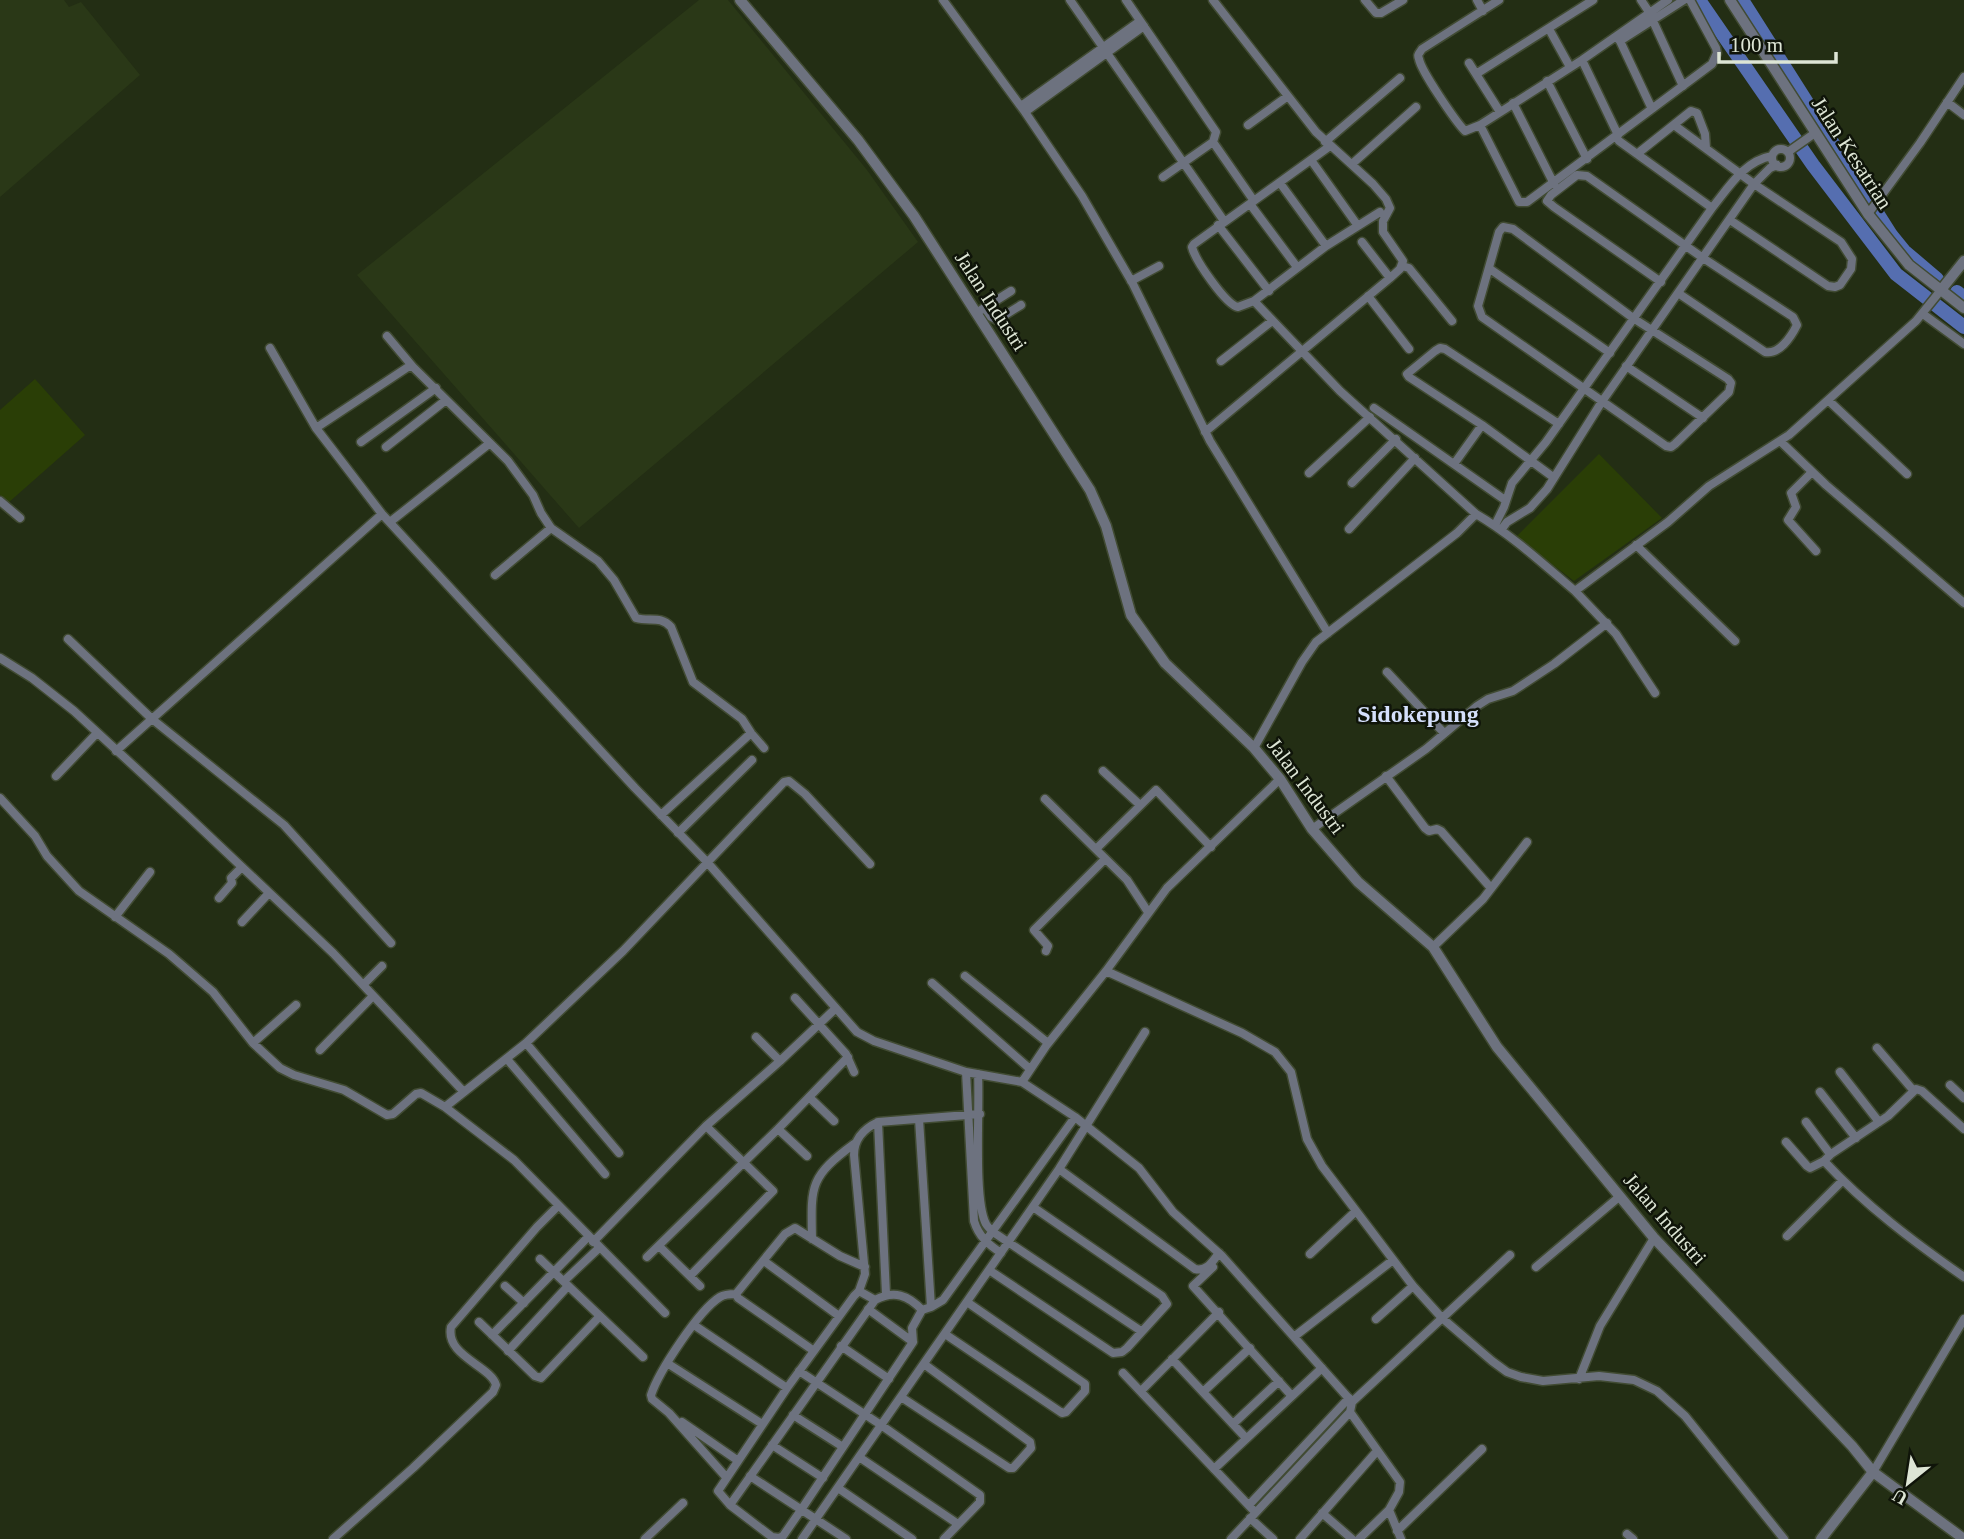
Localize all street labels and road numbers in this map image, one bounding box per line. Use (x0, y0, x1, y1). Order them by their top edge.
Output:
street label: Jalan Kesatrian (1807, 92, 1897, 214)
street label: Jalan Industri (950, 247, 1032, 355)
street label: Jalan Industri (1262, 733, 1350, 839)
street label: Jalan Industri (1619, 1168, 1711, 1270)

